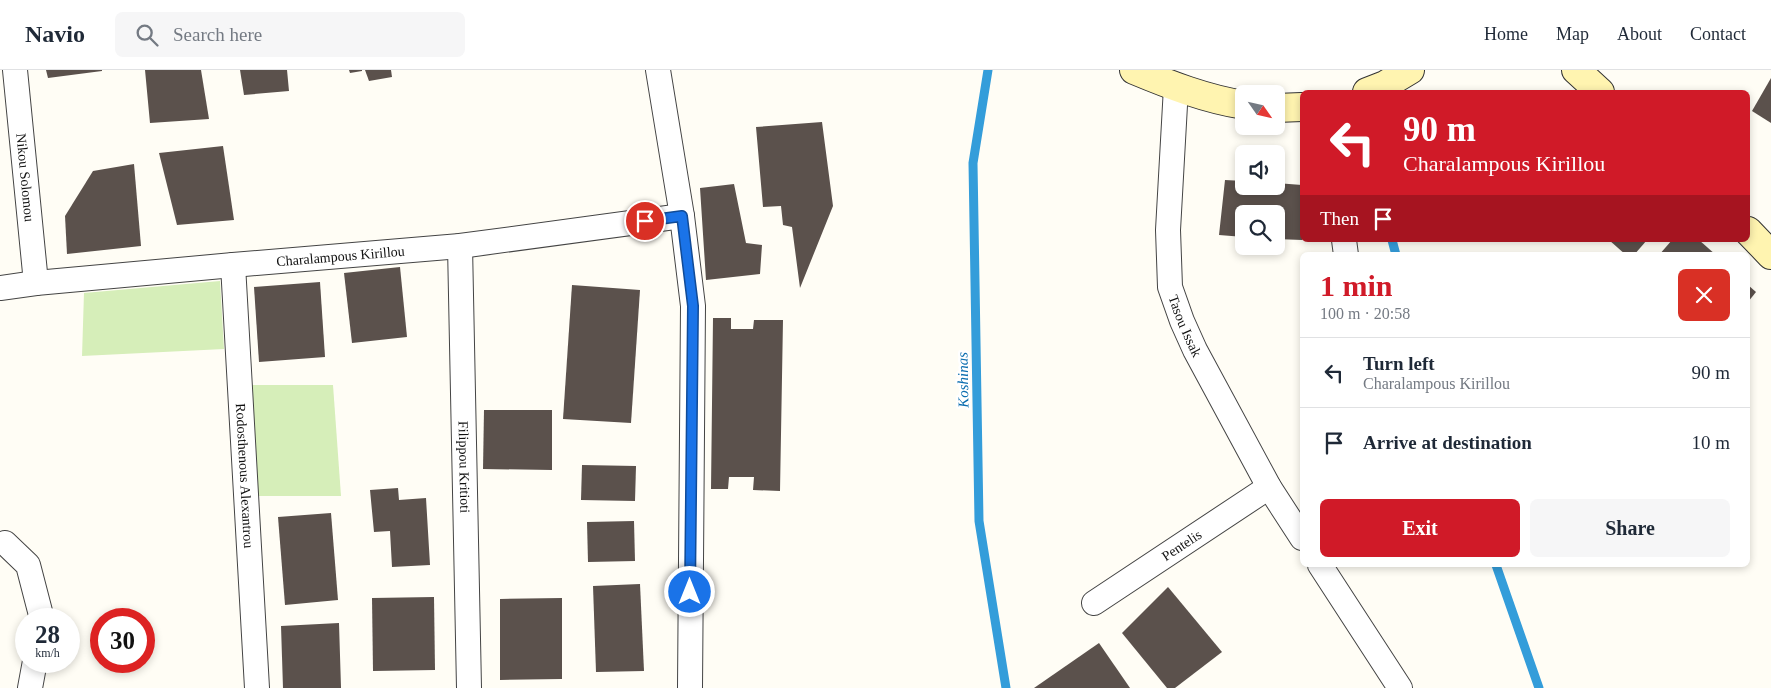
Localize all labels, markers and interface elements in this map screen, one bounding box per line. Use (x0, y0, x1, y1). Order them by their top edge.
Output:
search box (115, 12, 465, 57)
text: Navio (25, 21, 85, 47)
icon: search (133, 21, 161, 49)
text: Search here (173, 24, 262, 45)
text: Home (1484, 24, 1528, 44)
text: Map (1556, 24, 1589, 44)
text: About (1617, 24, 1662, 44)
text: Contact (1690, 24, 1746, 44)
north arrow (1235, 85, 1285, 135)
map controls (1235, 85, 1285, 255)
icon: left (1320, 110, 1385, 175)
text: 90 m (1403, 110, 1476, 149)
street label: Nikou Solomou (14, 132, 37, 223)
button: sound (1235, 145, 1285, 195)
text: Charalampous Kirillou (1403, 151, 1605, 176)
pin (624, 200, 666, 242)
button: search (1235, 205, 1285, 255)
icon: arrive (1369, 205, 1397, 233)
icon: arrive (631, 207, 659, 235)
text: Then (1320, 208, 1359, 229)
street label: Charalampous Kirillou (276, 243, 405, 269)
text: 1 min (1320, 269, 1393, 302)
button: close (1678, 269, 1730, 321)
street label: Tasou Issak (1166, 293, 1205, 359)
text: 100 m · 20:58 (1320, 305, 1410, 322)
water label: Koshinas (955, 352, 972, 409)
text: Turn left (1363, 353, 1435, 374)
icon: left (1320, 359, 1348, 387)
text: 90 m (1691, 362, 1730, 383)
text: Charalampous Kirillou (1363, 375, 1510, 392)
street label: Rodosthenous Alexantrou (233, 403, 257, 549)
street label: Filippou Kritioti (456, 421, 473, 513)
icon: arrive (1320, 429, 1348, 457)
text: Arrive at destination (1363, 432, 1532, 453)
text: 10 m (1691, 432, 1730, 453)
button: Exit (1320, 499, 1520, 557)
button: Share (1530, 499, 1730, 557)
street label: Pentelis (1159, 526, 1204, 563)
position arrow (663, 565, 715, 617)
speed limit sign: 30 (90, 608, 155, 673)
text: 28 (35, 621, 60, 648)
text: km/h (35, 646, 60, 660)

